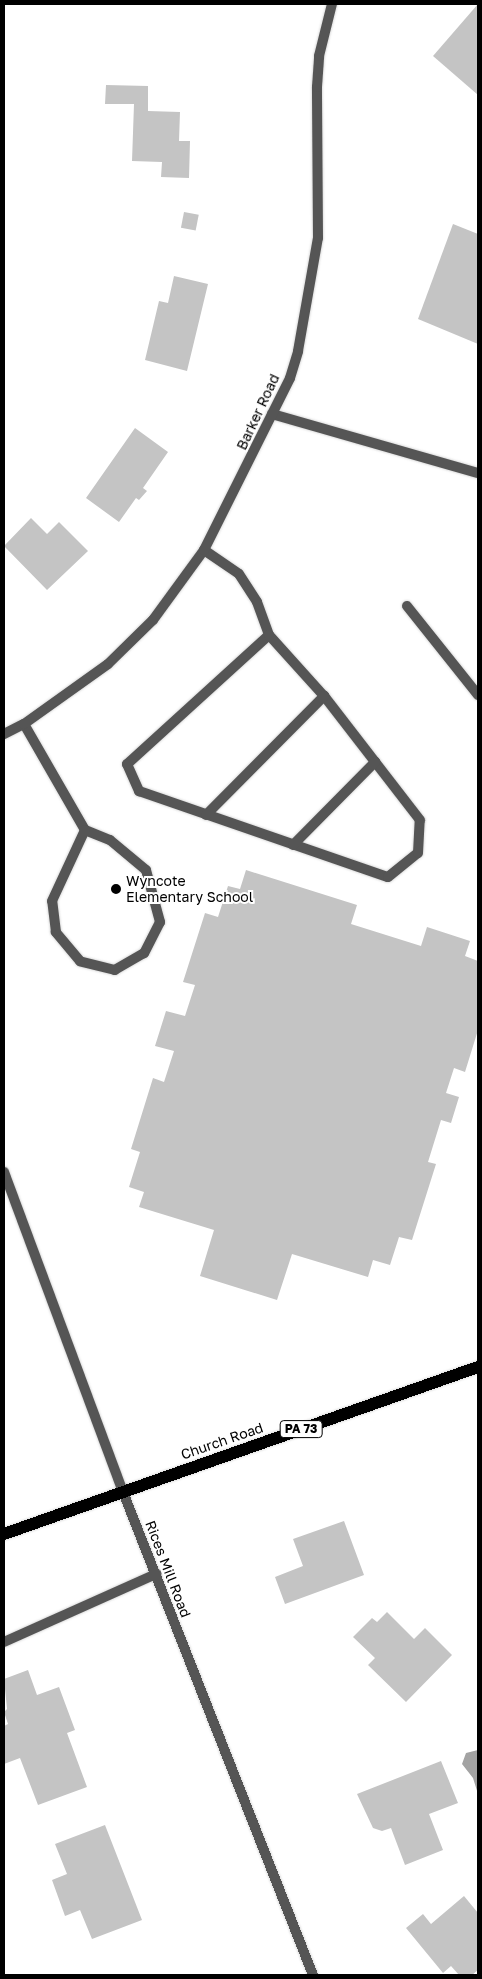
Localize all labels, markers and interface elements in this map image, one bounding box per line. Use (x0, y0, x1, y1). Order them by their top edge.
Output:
street label: Barker Road (233, 371, 283, 453)
place label: Wyncote Elementary School (126, 873, 253, 906)
marker: Wyncote Elementary School (110, 883, 122, 895)
street label: Church Road (179, 1419, 265, 1463)
road number: PA 73 (278, 1420, 324, 1438)
street label: Rices Mill Road (142, 1518, 194, 1620)

